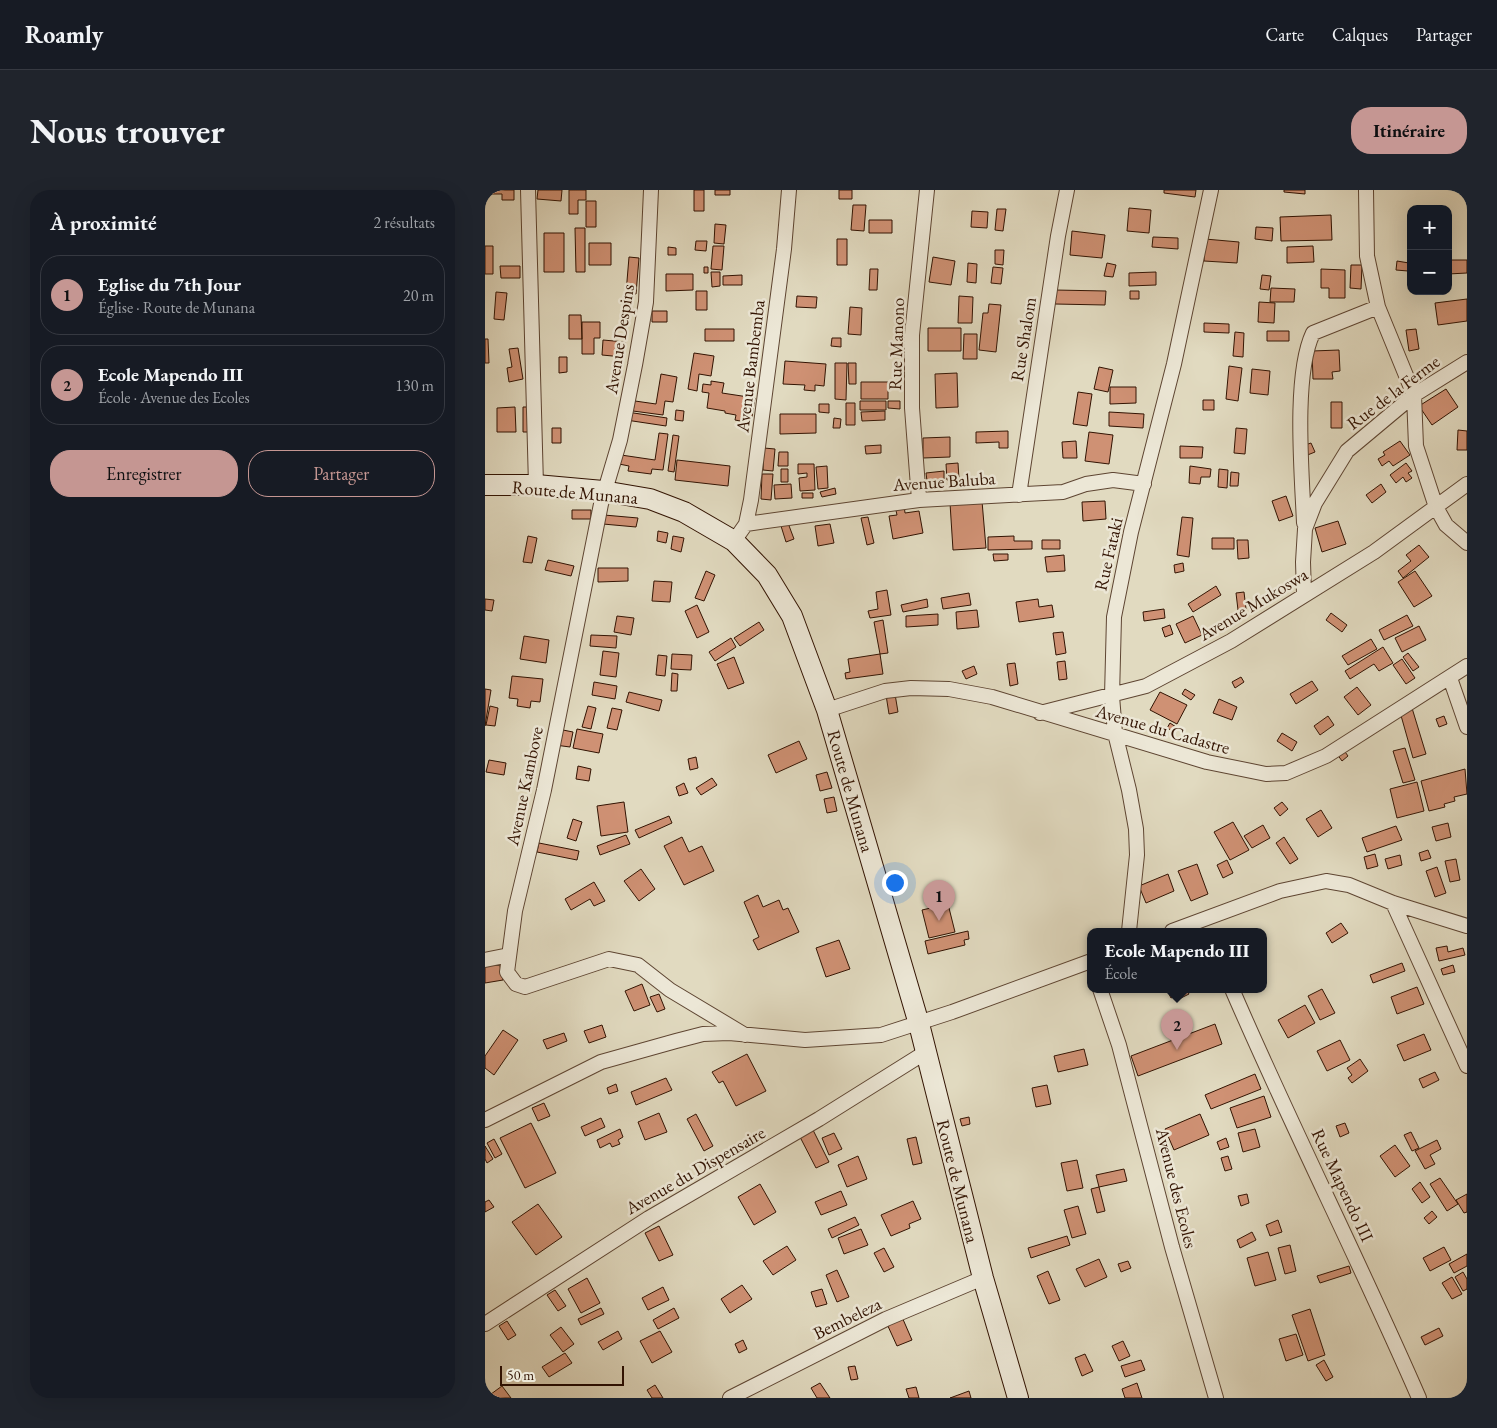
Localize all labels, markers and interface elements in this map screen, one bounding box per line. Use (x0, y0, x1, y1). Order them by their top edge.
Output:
text: Roamly (25, 19, 103, 50)
text: Carte (1265, 23, 1304, 46)
text: Calques (1332, 23, 1388, 46)
text: Partager (1416, 23, 1472, 46)
button: Itinéraire (1351, 107, 1467, 154)
text: Nous trouver (30, 108, 225, 153)
map controls (1407, 205, 1452, 295)
button: + (1407, 205, 1452, 250)
text: À proximité (50, 209, 157, 236)
text: 2 résultats (373, 212, 435, 233)
button: − (1407, 250, 1452, 295)
text: Eglise du 7th Jour (98, 272, 241, 297)
street label: Avenue Despins (599, 282, 639, 396)
text: 1 (63, 285, 71, 306)
text: 20 m (403, 285, 434, 306)
street label: Rue Shalom (1005, 295, 1041, 383)
text: Église · Route de Munana (98, 297, 255, 318)
street label: Rue Manono (883, 297, 909, 391)
street label: Avenue Bambemba (730, 298, 770, 435)
street label: Rue de la Ferme (1342, 350, 1444, 434)
text: Ecole Mapendo III (98, 362, 243, 387)
text: 2 (63, 375, 71, 396)
text: 130 m (395, 375, 434, 396)
text: École · Avenue des Ecoles (98, 387, 250, 408)
button: Enregistrer (50, 450, 238, 497)
button: Partager (248, 450, 435, 497)
street label: Avenue Baluba (891, 466, 997, 496)
street label: Route de Munana (511, 475, 640, 509)
street label: Rue Fataki (1088, 515, 1128, 593)
street label: Avenue Mukoswa (1193, 562, 1312, 646)
street label: Avenue du Cadastre (1092, 699, 1233, 759)
street label: Avenue Kambove (500, 724, 548, 849)
street label: Route de Munana (823, 727, 880, 856)
your location (882, 870, 908, 896)
pin: 1 (923, 880, 955, 921)
popup (1087, 928, 1267, 993)
text: Ecole Mapendo III (1105, 938, 1249, 963)
text: École (1105, 963, 1137, 984)
pin: 2 (1161, 1009, 1193, 1050)
street label: Route de Munana (932, 1117, 985, 1246)
street label: Avenue du Dispensaire (620, 1121, 769, 1220)
street label: Avenue des Ecoles (1151, 1124, 1203, 1251)
street label: Rue Mapendo III (1307, 1125, 1379, 1245)
street label: Bembeleza (809, 1291, 886, 1344)
scale bar (500, 1363, 624, 1386)
text: 50 m (507, 1366, 534, 1384)

